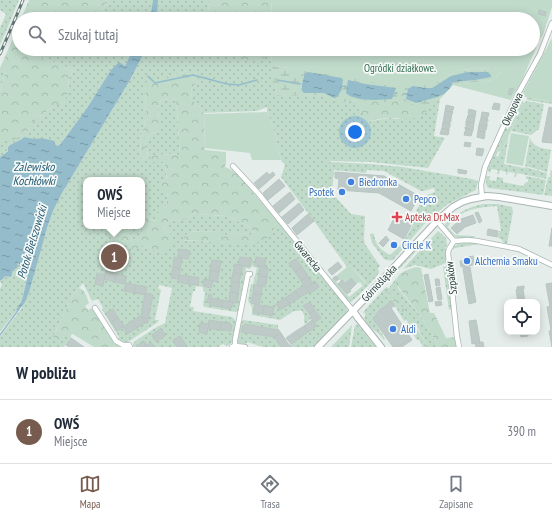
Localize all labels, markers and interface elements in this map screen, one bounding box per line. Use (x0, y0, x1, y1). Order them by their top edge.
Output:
search box (12, 12, 540, 56)
icon: search (26, 23, 48, 45)
text: Szukaj tutaj (58, 25, 119, 44)
park label: Ogródki działkowe. (364, 61, 436, 75)
street label: Okopowa (498, 90, 526, 128)
your location (345, 122, 365, 142)
water label: Zalewisko Kochłówki (13, 159, 57, 188)
place label: Biedronka (359, 175, 397, 189)
popup (83, 177, 145, 229)
marker: Biedronka (346, 177, 356, 187)
text: OWŚ (97, 185, 123, 204)
place label: Psotek (309, 185, 335, 199)
marker: Psotek (337, 187, 347, 197)
place label: Pepco (414, 192, 437, 206)
marker: Pepco (401, 194, 411, 204)
water label: Potok Bielszowicki (13, 202, 50, 280)
text: Miejsce (97, 204, 131, 221)
place label: Apteka Dr.Max (405, 210, 460, 224)
marker: Apteka Dr.Max (392, 212, 402, 222)
street label: Gwarecka (291, 237, 325, 275)
place label: Circle K (402, 238, 432, 252)
marker: Circle K (389, 240, 399, 250)
pin: 1 (101, 242, 127, 272)
place label: Alchemia Smaku (475, 254, 538, 268)
marker: Alchemia Smaku (462, 256, 472, 266)
street label: Szpaków (442, 260, 460, 295)
street label: Górnośląska (358, 261, 400, 305)
map controls (504, 299, 540, 335)
button: locate (504, 299, 540, 335)
place label: Aldi (401, 322, 416, 336)
marker: Aldi (388, 324, 398, 334)
text: W pobliżu (16, 362, 76, 384)
text: OWŚ (54, 414, 79, 433)
text: 1 (26, 423, 32, 440)
text: 390 m (507, 423, 536, 440)
text: Miejsce (54, 433, 87, 450)
tab: Mapa (79, 473, 101, 511)
tab: Trasa (259, 473, 281, 511)
tab: Zapisane (439, 473, 473, 511)

